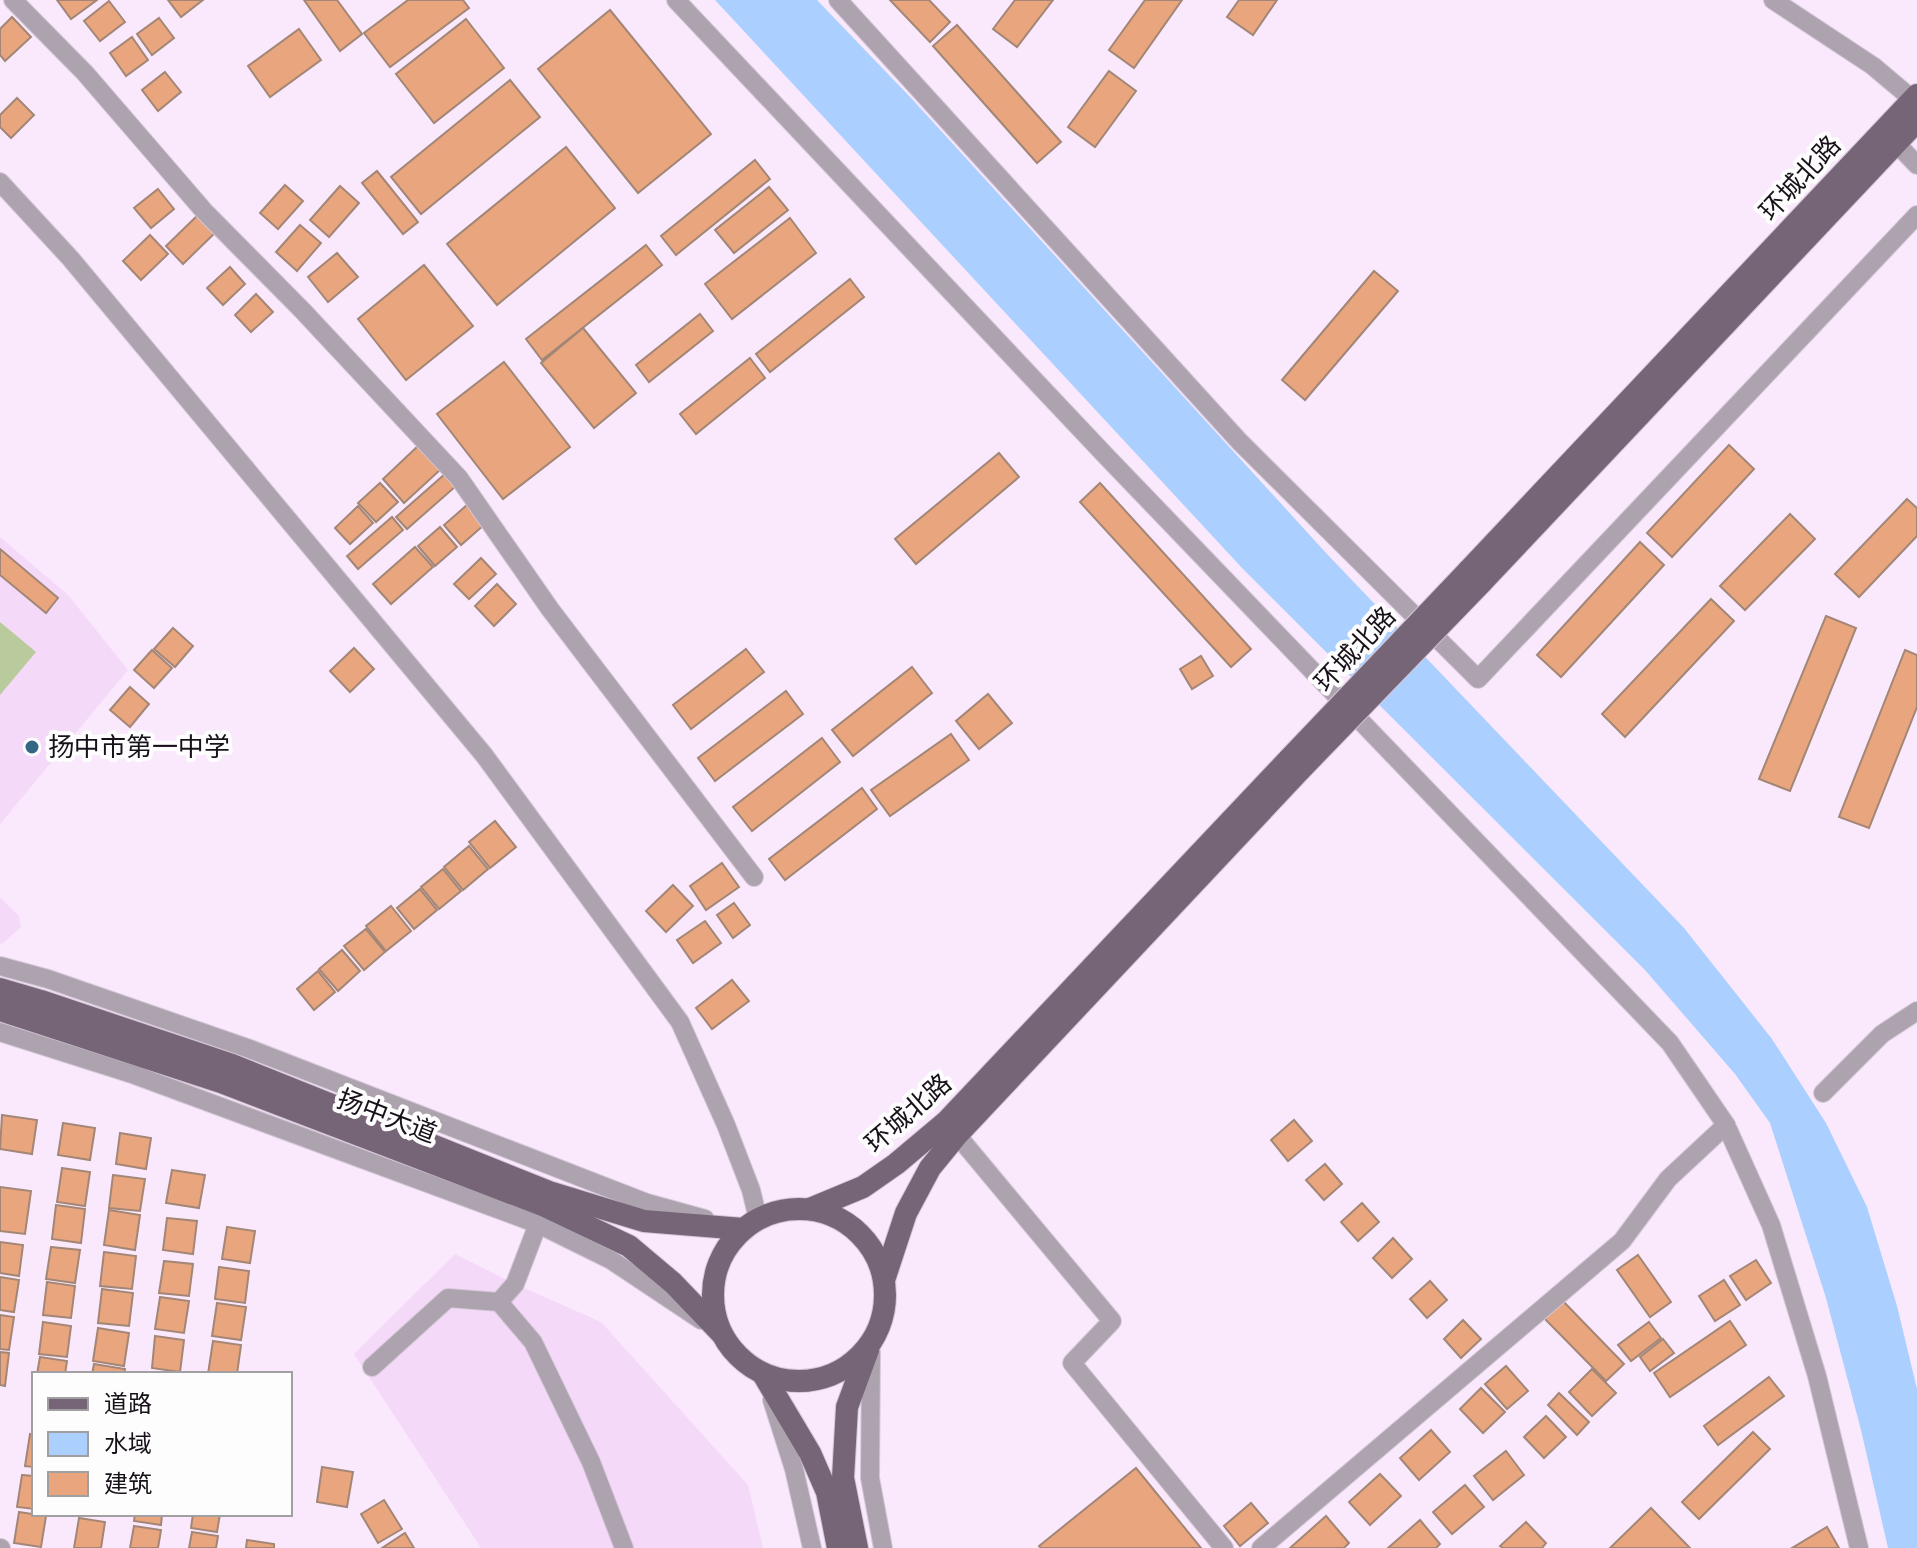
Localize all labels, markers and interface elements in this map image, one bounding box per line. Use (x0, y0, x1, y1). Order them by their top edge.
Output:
street label: 环城北路 (1753, 129, 1846, 226)
street label: 环城北路 (1308, 600, 1401, 697)
place label: 扬中市第一中学 (48, 731, 230, 762)
marker: 扬中市第一中学 (23, 738, 41, 756)
street label: 环城北路 (858, 1067, 957, 1158)
street label: 扬中大道 (333, 1082, 441, 1149)
legend (32, 1372, 292, 1516)
text: 道路 (104, 1389, 152, 1417)
text: 水域 (104, 1429, 152, 1457)
text: 建筑 (104, 1469, 152, 1497)

